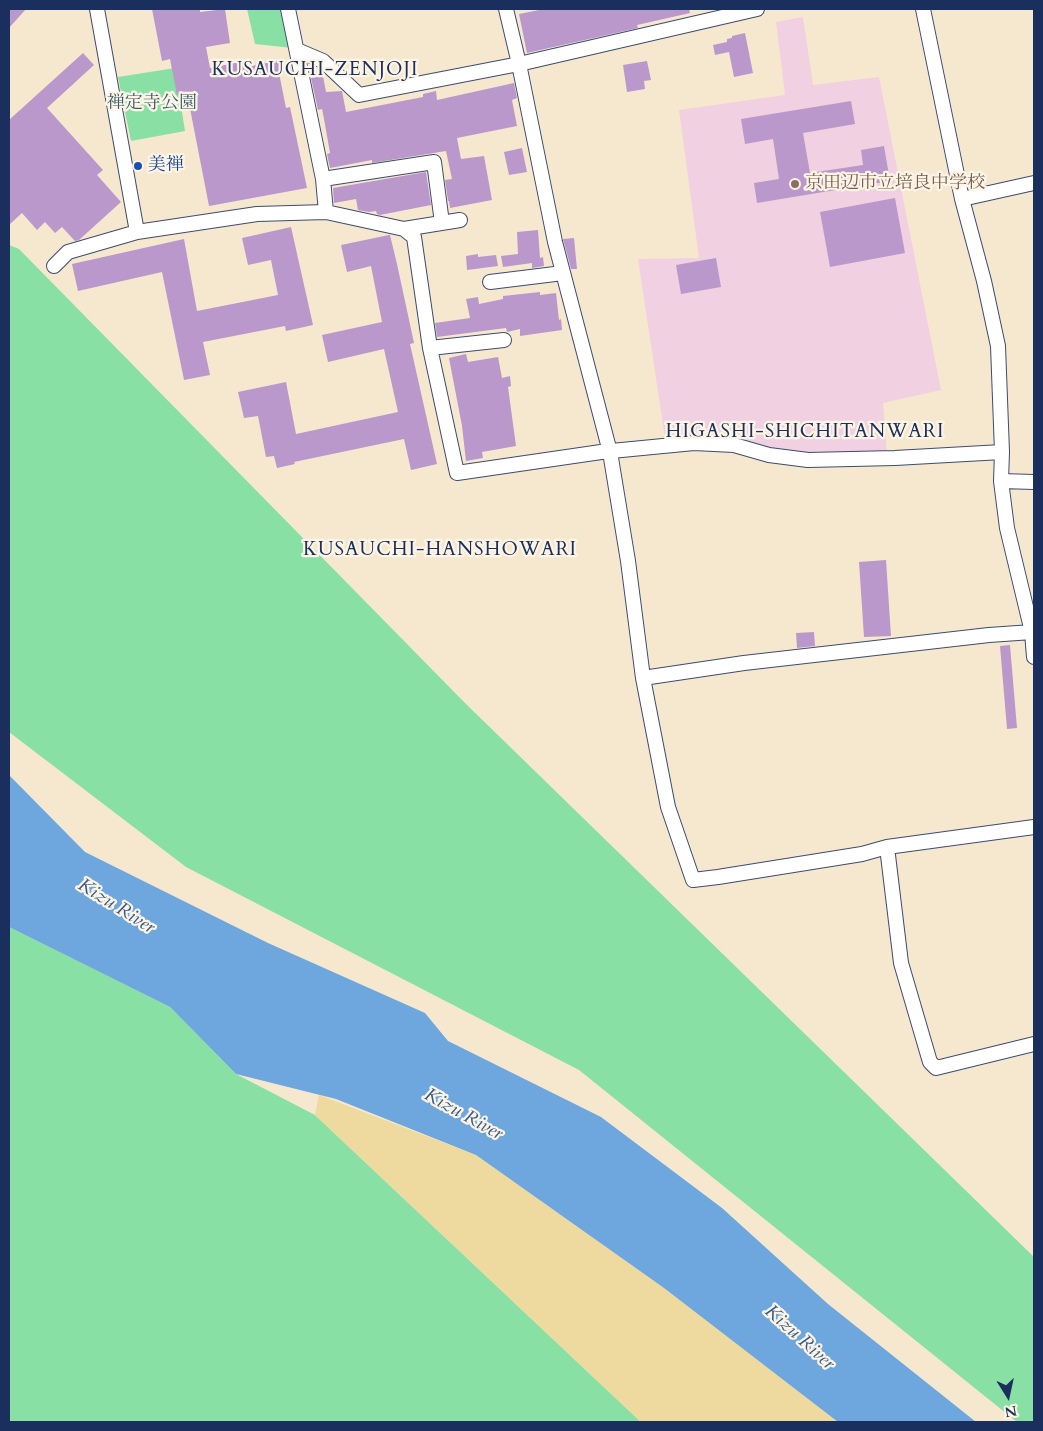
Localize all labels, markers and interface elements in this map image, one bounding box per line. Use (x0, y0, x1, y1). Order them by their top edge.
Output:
district label: KUSAUCHI-ZENJOJI (210, 60, 420, 82)
park label: 禅定寺公園 (107, 93, 197, 115)
place label: 美禅 (148, 155, 184, 177)
marker: 美禅 (132, 160, 144, 172)
place label: 京田辺市立培良中学校 (805, 173, 985, 195)
marker: 京田辺市立培良中学校 (789, 178, 801, 190)
district label: HIGASHI-SHICHITANWARI (663, 422, 947, 444)
district label: KUSAUCHI-HANSHOWARI (301, 540, 579, 562)
water label: Kizu River (73, 874, 159, 940)
water label: Kizu River (420, 1084, 506, 1146)
water label: Kizu River (759, 1301, 839, 1375)
north arrow (983, 1371, 1033, 1421)
text: N (1003, 1401, 1018, 1422)

